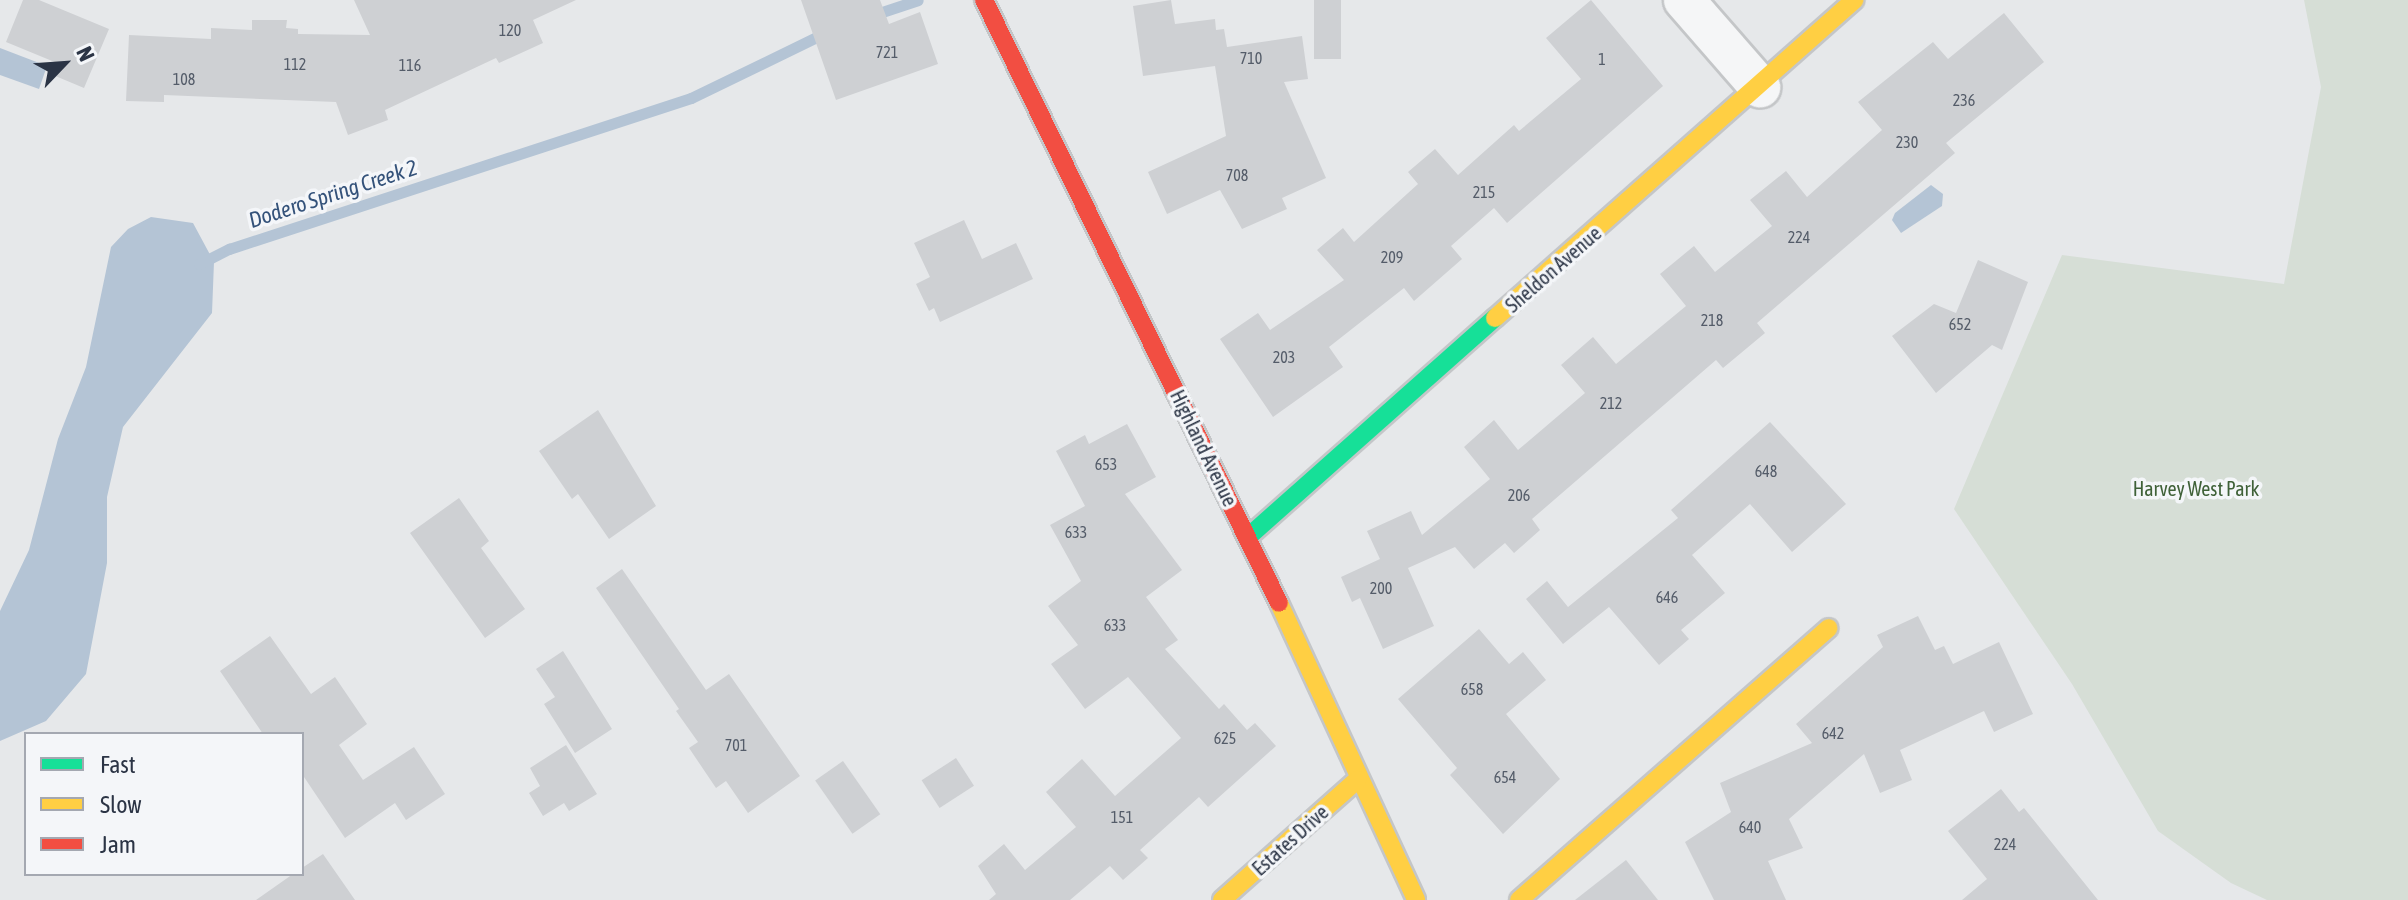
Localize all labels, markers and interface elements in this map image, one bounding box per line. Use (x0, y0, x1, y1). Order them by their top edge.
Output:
house number: 120 (499, 20, 521, 40)
north arrow (24, 24, 104, 104)
text: N (71, 42, 100, 65)
house number: 721 (876, 42, 898, 62)
house number: 710 (1240, 48, 1262, 68)
house number: 1 (1598, 49, 1606, 69)
house number: 112 (284, 54, 306, 74)
house number: 116 (399, 55, 421, 75)
house number: 108 (173, 69, 195, 89)
house number: 236 (1953, 90, 1975, 110)
house number: 230 (1896, 132, 1918, 152)
water label: Dodero Spring Creek 2 (245, 154, 421, 234)
house number: 708 (1226, 165, 1248, 185)
house number: 215 (1473, 182, 1495, 202)
street label: Sheldon Avenue (1500, 221, 1606, 317)
house number: 224 (1788, 227, 1810, 247)
house number: 209 (1381, 247, 1403, 267)
house number: 218 (1701, 310, 1723, 330)
house number: 652 (1949, 314, 1971, 334)
house number: 203 (1273, 347, 1295, 367)
street label: Highland Avenue (1166, 386, 1242, 510)
house number: 212 (1600, 393, 1622, 413)
house number: 653 (1095, 454, 1117, 474)
house number: 648 (1755, 461, 1777, 481)
park label: Harvey West Park (2133, 476, 2259, 500)
house number: 206 (1508, 485, 1530, 505)
house number: 633 (1065, 522, 1087, 542)
house number: 200 (1370, 578, 1392, 598)
house number: 646 (1656, 587, 1678, 607)
house number: 633 (1104, 615, 1126, 635)
house number: 658 (1461, 679, 1483, 699)
house number: 642 (1822, 723, 1844, 743)
house number: 625 (1214, 728, 1236, 748)
legend (24, 732, 304, 876)
house number: 701 (725, 735, 747, 755)
text: Fast (100, 751, 136, 778)
house number: 654 (1494, 767, 1516, 787)
text: Slow (100, 791, 142, 818)
street label: Estates Drive (1247, 800, 1333, 880)
house number: 151 (1111, 807, 1133, 827)
house number: 640 (1739, 817, 1761, 837)
text: Jam (100, 831, 136, 858)
house number: 224 (1994, 834, 2016, 854)

